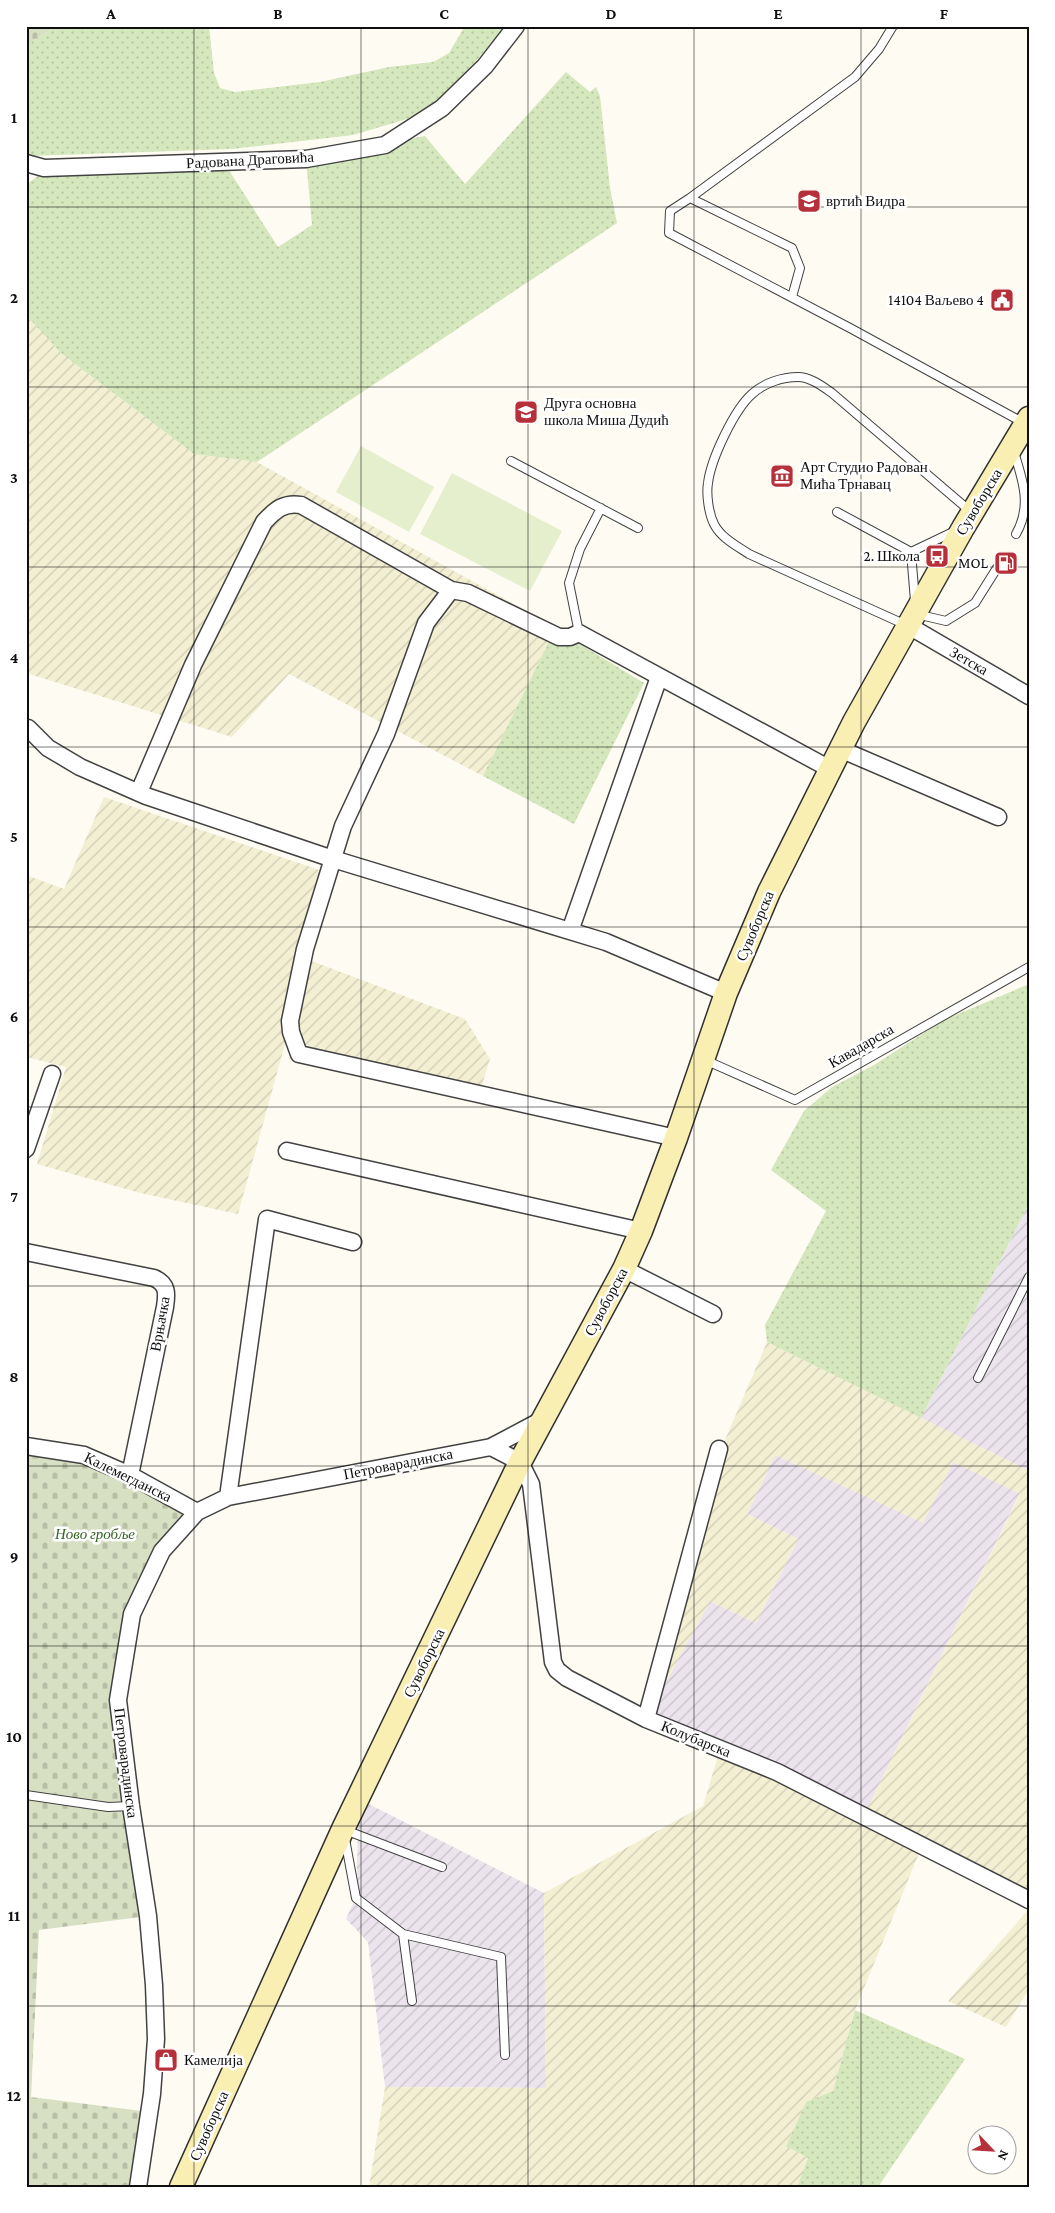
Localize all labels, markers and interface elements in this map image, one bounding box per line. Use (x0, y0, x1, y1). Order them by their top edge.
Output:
text: A (105, 5, 116, 22)
text: B (273, 5, 283, 22)
text: C (439, 5, 449, 22)
text: D (605, 5, 617, 22)
text: E (773, 5, 783, 22)
text: F (940, 5, 949, 22)
text: 1 (11, 109, 17, 126)
street label: Радована Драговића (186, 149, 315, 171)
school or university icon: вртић Видра (796, 188, 822, 214)
place label: вртић Видра (826, 193, 905, 209)
public building icon: 14104 Ваљево 4 (989, 287, 1015, 313)
text: 2 (10, 289, 18, 306)
place label: 14104 Ваљево 4 (888, 292, 984, 308)
place label: Друга основна школа Миша Дудић (544, 395, 669, 428)
school or university icon: Друга основна школа Миша Дудић (513, 399, 539, 425)
place label: Арт Студио Радован Мића Трнавац (800, 459, 928, 492)
museum icon: Арт Студио Радован Мића Трнавац (769, 463, 795, 489)
street label: Сувоборска (953, 466, 1005, 538)
text: 3 (10, 469, 18, 486)
bus stop icon: 2. Школа (924, 543, 950, 569)
place label: 2. Школа (864, 548, 920, 564)
fuel station icon: MOL (993, 550, 1019, 576)
place label: MOL (958, 555, 989, 571)
street label: Зетска (947, 644, 991, 678)
text: 4 (10, 649, 19, 666)
text: 5 (10, 828, 18, 845)
street label: Сувоборска (733, 888, 777, 963)
text: 6 (10, 1008, 18, 1025)
street label: Кавадарска (826, 1021, 897, 1071)
text: 7 (10, 1188, 18, 1205)
street label: Сувоборска (581, 1265, 631, 1339)
street label: Врњачка (147, 1295, 173, 1353)
text: 8 (9, 1368, 19, 1385)
street label: Петроварадинска (342, 1445, 454, 1482)
street label: Калемегданска (82, 1449, 174, 1505)
park label: Ново гробље (54, 1526, 135, 1542)
text: 9 (10, 1548, 18, 1565)
street label: Сувоборска (400, 1626, 448, 1700)
street label: Петроварадинска (111, 1707, 141, 1819)
street label: Колубарска (659, 1718, 733, 1760)
text: 10 (6, 1728, 22, 1745)
text: 11 (8, 1907, 20, 1924)
shop icon: Камелија (153, 2047, 179, 2073)
place label: Камелија (184, 2052, 243, 2068)
text: 12 (7, 2087, 21, 2104)
street label: Сувоборска (187, 2088, 232, 2163)
north arrow (968, 2126, 1018, 2176)
text: N (994, 2148, 1013, 2164)

